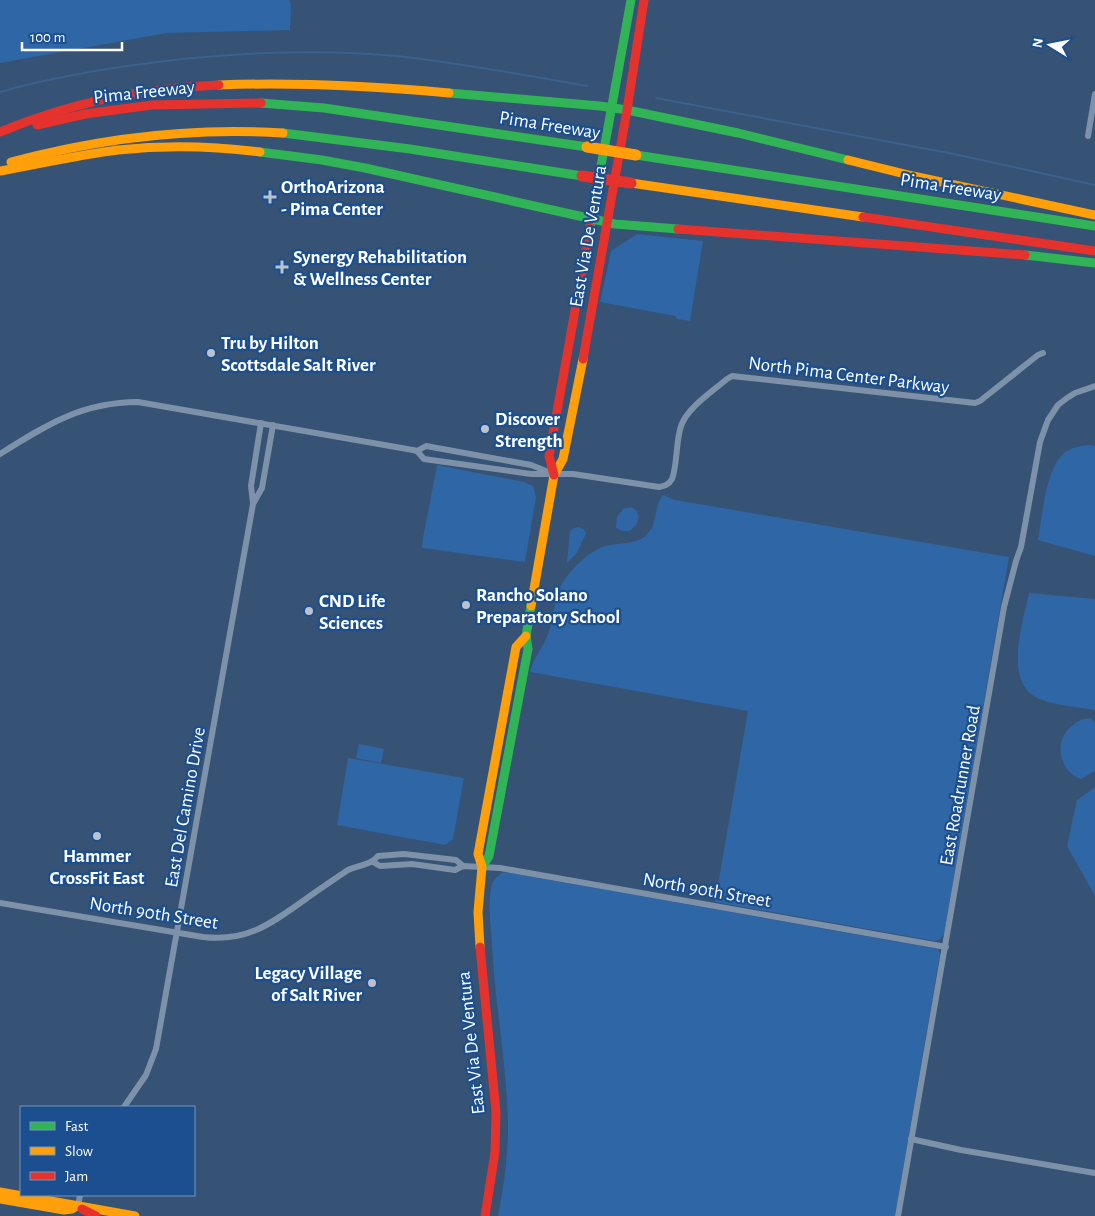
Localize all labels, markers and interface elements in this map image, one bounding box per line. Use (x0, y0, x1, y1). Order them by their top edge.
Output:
scale bar (22, 20, 122, 52)
north arrow (1025, 20, 1075, 70)
text: 100 m (30, 30, 65, 45)
text: N (1030, 37, 1046, 49)
street label: Pima Freeway (92, 78, 196, 107)
street label: Pima Freeway (498, 108, 602, 143)
street label: East Via De Ventura (567, 164, 610, 309)
street label: Pima Freeway (899, 170, 1003, 205)
place label: OrthoArizona - Pima Center (281, 178, 385, 219)
marker: OrthoArizona - Pima Center (263, 190, 277, 204)
place label: Synergy Rehabilitation & Wellness Center (293, 248, 467, 289)
marker: Synergy Rehabilitation & Wellness Center (275, 260, 289, 274)
place label: Tru by Hilton Scottsdale Salt River (221, 334, 376, 375)
marker: Tru by Hilton Scottsdale Salt River (205, 347, 217, 359)
street label: North Pima Center Parkway (747, 354, 950, 397)
place label: Discover Strength (495, 410, 563, 451)
marker: Discover Strength (479, 423, 491, 435)
place label: Rancho Solano Preparatory School (476, 586, 620, 627)
place label: CND Life Sciences (319, 592, 386, 633)
marker: Rancho Solano Preparatory School (460, 599, 472, 611)
marker: CND Life Sciences (303, 605, 315, 617)
street label: East Roadrunner Road (937, 703, 984, 867)
street label: East Del Camino Drive (162, 725, 209, 889)
marker: Hammer CrossFit East (91, 830, 103, 842)
place label: Hammer CrossFit East (50, 847, 145, 888)
street label: North 90th Street (641, 870, 772, 911)
street label: North 90th Street (88, 894, 219, 933)
place label: Legacy Village of Salt River (254, 964, 362, 1005)
street label: East Via De Ventura (455, 970, 488, 1115)
marker: Legacy Village of Salt River (366, 977, 378, 989)
legend (20, 1106, 195, 1196)
text: Fast (65, 1119, 89, 1134)
text: Slow (65, 1144, 93, 1159)
text: Jam (65, 1169, 88, 1184)

